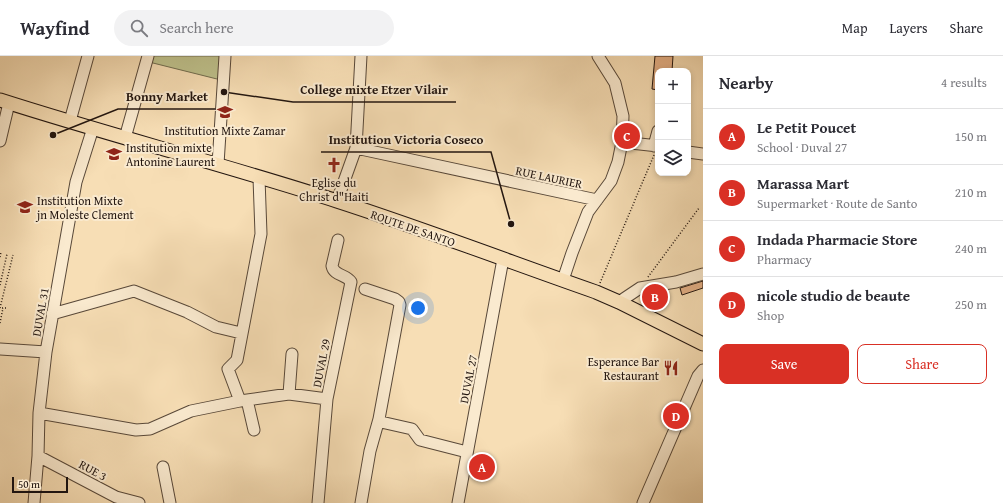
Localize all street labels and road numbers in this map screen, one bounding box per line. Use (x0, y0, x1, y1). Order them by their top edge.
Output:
street label: RUE LAURIER (514, 162, 584, 192)
street label: ROUTE DE SANTO (368, 206, 458, 250)
street label: DUVAL 31 (27, 286, 53, 338)
street label: DUVAL 29 (308, 337, 334, 389)
street label: DUVAL 27 (455, 353, 481, 405)
street label: RUE 3 (76, 456, 110, 484)

